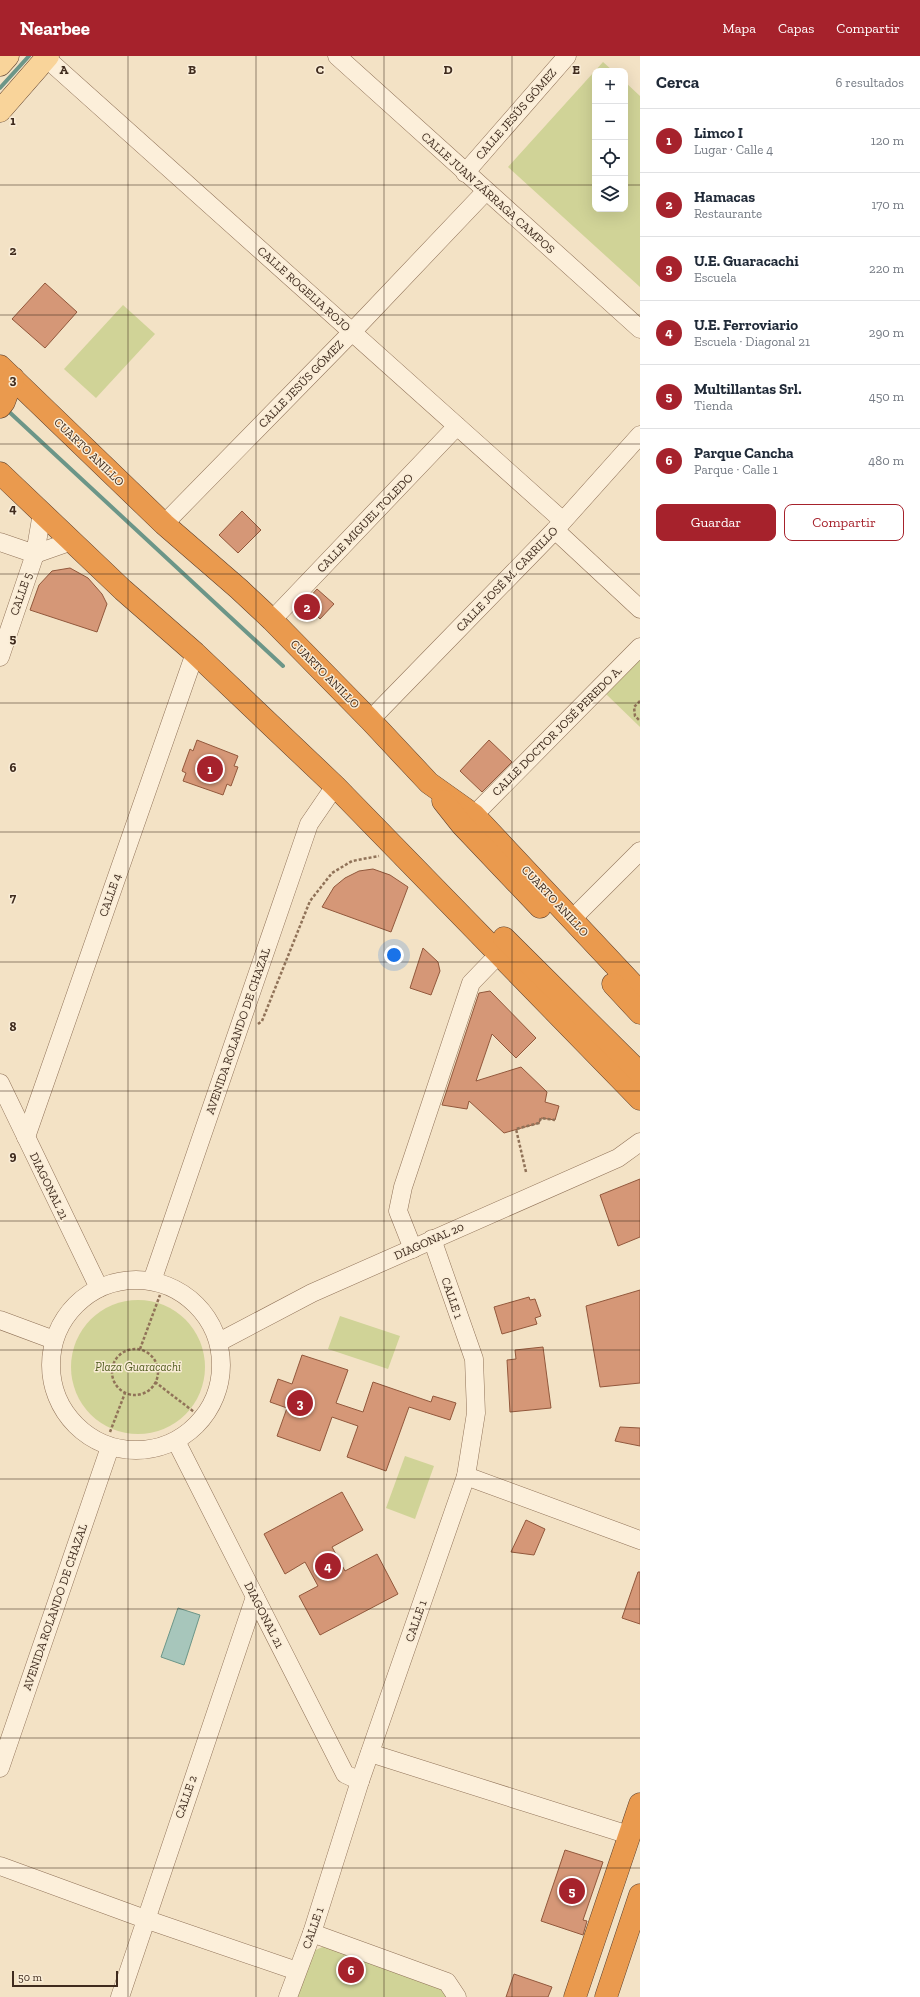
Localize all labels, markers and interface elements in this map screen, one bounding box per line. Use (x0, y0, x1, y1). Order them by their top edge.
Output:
text: Nearbee (20, 17, 90, 40)
text: Mapa (723, 20, 756, 37)
text: Capas (778, 20, 814, 37)
text: Compartir (836, 20, 900, 37)
text: A (60, 62, 69, 77)
text: B (188, 62, 196, 77)
text: C (316, 62, 324, 77)
text: D (443, 62, 453, 77)
text: E (572, 62, 580, 77)
street label: CALLE JESÚS GÓMEZ (472, 65, 559, 162)
map controls (592, 68, 628, 212)
button: + (592, 68, 628, 104)
text: Cerca (656, 72, 699, 92)
text: 6 resultados (836, 75, 904, 90)
button: − (592, 104, 628, 140)
text: 1 (10, 113, 16, 128)
text: Limco I (694, 124, 743, 142)
street label: CALLE JUAN ZÁRRAGA CAMPOS (418, 129, 558, 257)
text: 1 (666, 133, 672, 148)
text: 120 m (871, 133, 904, 148)
button: locate (592, 140, 628, 176)
text: Lugar · Calle 4 (694, 142, 773, 157)
button: layers (592, 176, 628, 212)
text: Hamacas (694, 188, 755, 206)
text: 2 (666, 197, 672, 212)
text: 170 m (871, 197, 904, 212)
text: Restaurante (694, 206, 762, 221)
text: 2 (10, 243, 17, 258)
street label: CALLE ROGELIA ROJO (255, 244, 354, 335)
text: U.E. Guaracachi (694, 252, 799, 270)
text: 3 (666, 261, 672, 276)
text: 220 m (869, 261, 904, 276)
text: Escuela (694, 270, 736, 285)
text: U.E. Ferroviario (694, 316, 798, 334)
text: 4 (665, 325, 673, 340)
text: 290 m (869, 325, 904, 340)
text: Escuela · Diagonal 21 (694, 334, 810, 349)
street label: CALLE JESÚS GÓMEZ (255, 337, 346, 431)
text: 3 (10, 372, 17, 387)
text: Multillantas Srl. (694, 380, 802, 398)
text: 5 (666, 389, 672, 404)
text: 450 m (869, 389, 904, 404)
text: Tienda (694, 398, 733, 413)
street label: CUARTO ANILLO (51, 415, 127, 489)
text: Parque Cancha (694, 444, 794, 462)
text: 6 (666, 453, 672, 468)
text: 480 m (868, 453, 904, 468)
text: Parque · Calle 1 (694, 462, 778, 477)
street label: CALLE MIGUEL TOLEDO (314, 470, 416, 575)
text: 4 (9, 501, 17, 516)
button: Guardar (656, 504, 776, 541)
button: Compartir (784, 504, 904, 541)
street label: CALLE JOSÉ M. CARRILLO (453, 523, 561, 634)
street label: CALLE 5 (7, 571, 35, 617)
pin: 2 (294, 592, 320, 622)
text: 5 (10, 631, 17, 646)
street label: CUARTO ANILLO (288, 637, 363, 712)
street label: CALLE DOCTOR JOSÉ PEREDO A. (489, 663, 625, 799)
pin: 1 (197, 754, 223, 784)
text: 6 (10, 760, 17, 775)
street label: CUARTO ANILLO (519, 863, 592, 940)
street label: CALLE 4 (96, 871, 124, 918)
text: 7 (10, 890, 17, 905)
street label: AVENIDA ROLANDO DE CHAZAL (203, 945, 273, 1116)
your location (384, 945, 404, 965)
text: 8 (9, 1019, 17, 1034)
text: 9 (10, 1148, 17, 1163)
street label: DIAGONAL 21 (27, 1150, 71, 1222)
street label: DIAGONAL 20 (392, 1219, 466, 1263)
street label: CALLE 1 (438, 1275, 466, 1321)
park label: Plaza Guaracachi (95, 1360, 181, 1374)
pin: 3 (287, 1388, 313, 1418)
street label: AVENIDA ROLANDO DE CHAZAL (20, 1521, 90, 1692)
pin: 4 (315, 1551, 341, 1581)
street label: DIAGONAL 21 (241, 1579, 287, 1651)
street label: CALLE 1 (402, 1598, 430, 1644)
street label: CALLE 2 (172, 1774, 200, 1820)
pin: 5 (559, 1876, 585, 1906)
street label: CALLE 1 (299, 1905, 327, 1951)
pin: 6 (338, 1955, 364, 1985)
scale bar (12, 1969, 118, 1988)
text: 50 m (18, 1971, 42, 1984)

